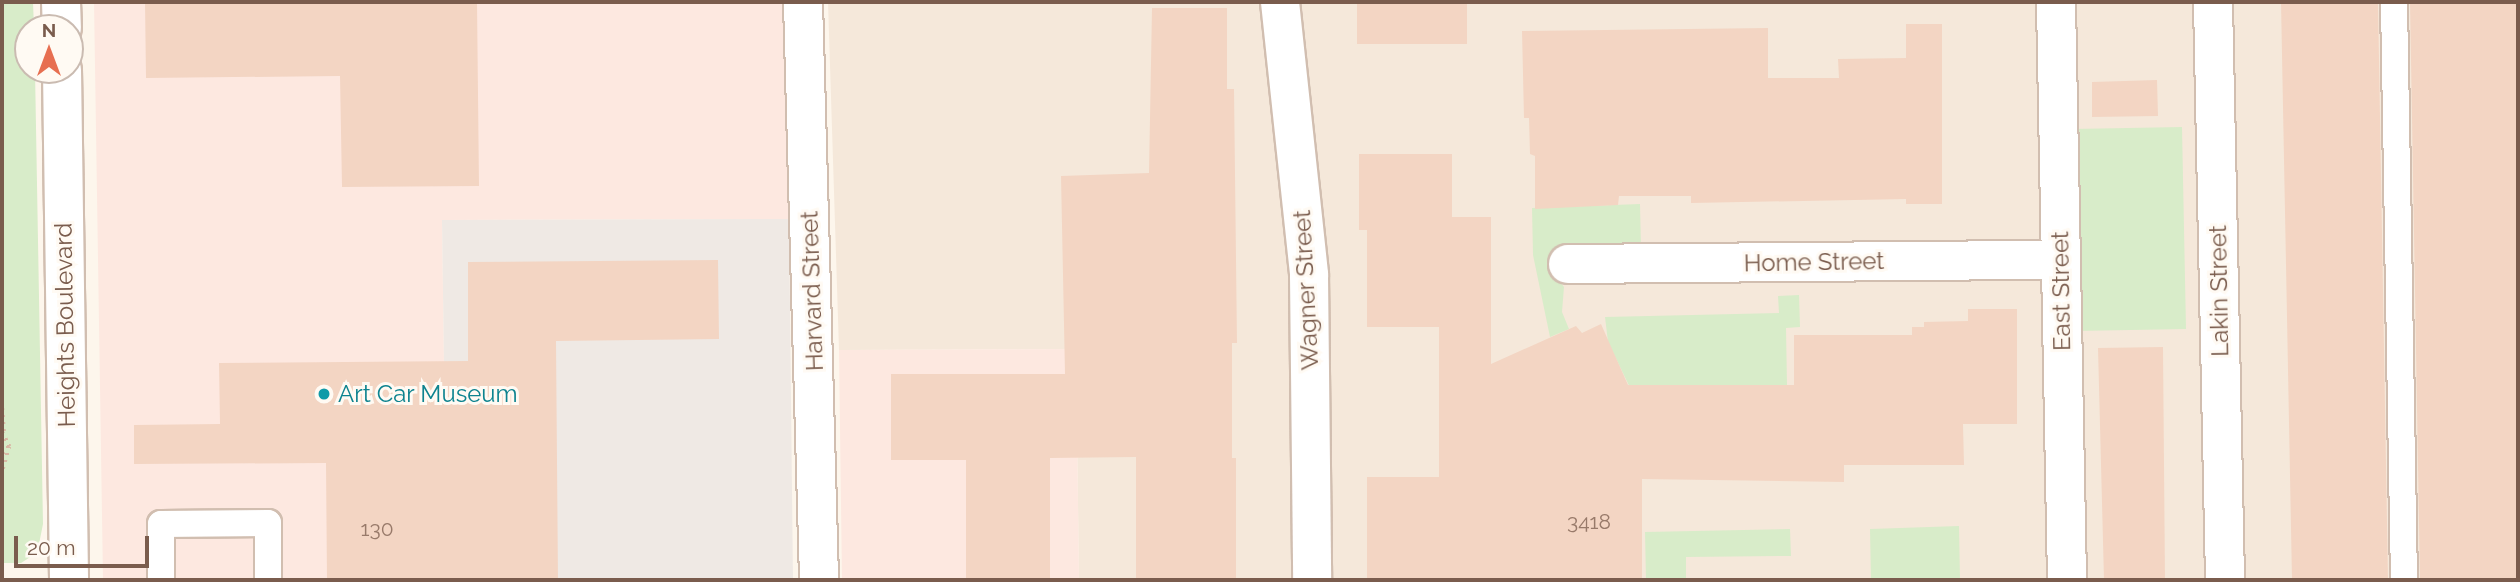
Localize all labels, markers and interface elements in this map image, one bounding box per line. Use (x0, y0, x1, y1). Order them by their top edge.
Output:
north arrow (14, 14, 84, 84)
text: N (42, 19, 56, 41)
street label: Wagner Street (1287, 209, 1325, 371)
street label: Harvard Street (795, 210, 829, 372)
street label: Heights Boulevard (49, 222, 81, 428)
street label: Lakin Street (2203, 225, 2235, 357)
street label: East Street (2046, 231, 2076, 351)
street label: Home Street (1743, 246, 1885, 278)
place label: Art Car Museum (338, 380, 518, 408)
marker: Art Car Museum (316, 386, 332, 402)
house number: 3418 (1567, 509, 1611, 535)
house number: 130 (360, 516, 394, 542)
scale bar (18, 522, 152, 566)
text: 20 m (27, 535, 75, 560)

